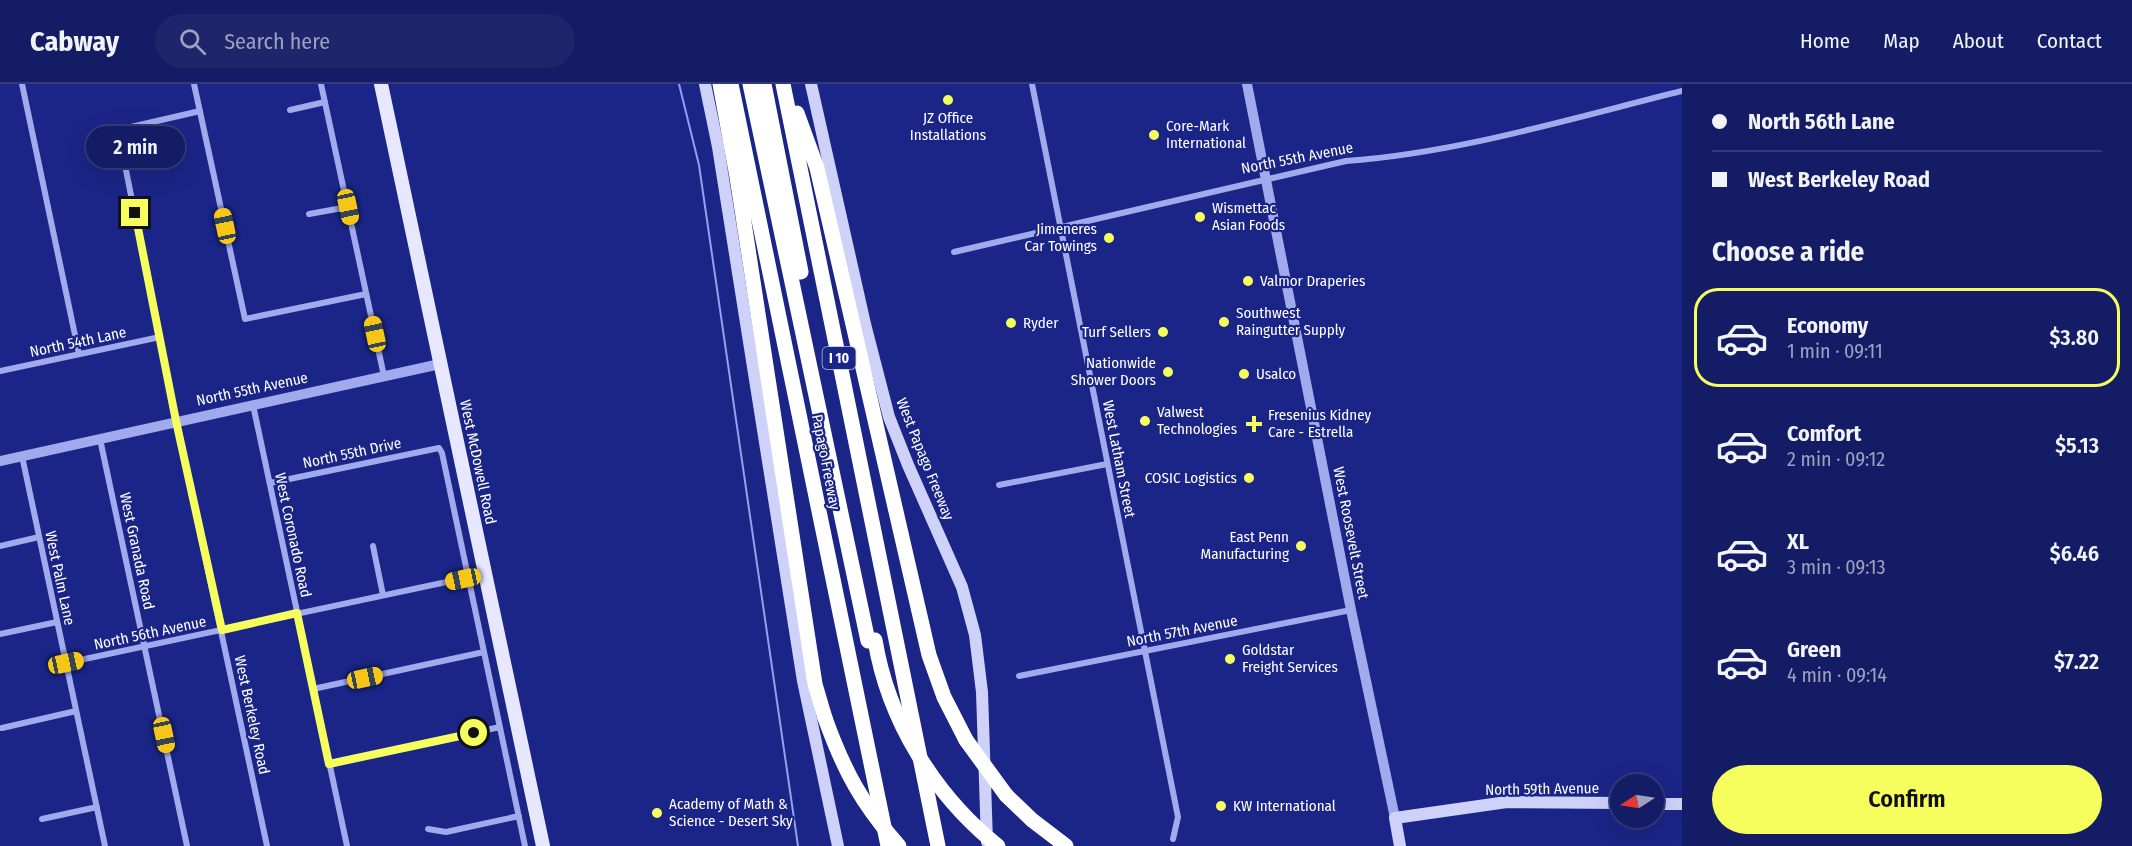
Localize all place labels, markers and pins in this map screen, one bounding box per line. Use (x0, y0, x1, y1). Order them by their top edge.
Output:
marker: JZ Office Installations (941, 93, 955, 107)
place label: JZ Office Installations (910, 109, 986, 144)
place label: Core-Mark International (1166, 117, 1246, 152)
marker: Core-Mark International (1147, 128, 1161, 142)
place label: Wismettac Asian Foods (1212, 199, 1285, 234)
marker: Wismettac Asian Foods (1193, 210, 1207, 224)
place label: Jimeneres Car Towings (1025, 220, 1097, 255)
marker: Jimeneres Car Towings (1102, 231, 1116, 245)
place label: Valmor Draperies (1260, 272, 1365, 290)
marker: Valmor Draperies (1241, 274, 1255, 288)
place label: Southwest Raingutter Supply (1236, 304, 1346, 339)
place label: Ryder (1023, 314, 1059, 332)
marker: Southwest Raingutter Supply (1217, 315, 1231, 329)
marker: Ryder (1004, 316, 1018, 330)
place label: Turf Sellers (1082, 323, 1151, 341)
marker: Turf Sellers (1156, 325, 1170, 339)
place label: Nationwide Shower Doors (1071, 354, 1156, 389)
marker: Nationwide Shower Doors (1161, 365, 1175, 379)
place label: Usalco (1256, 365, 1296, 383)
marker: Usalco (1237, 367, 1251, 381)
place label: Valwest Technologies (1157, 403, 1237, 438)
place label: Fresenius Kidney Care - Estrella (1268, 406, 1372, 441)
marker: Valwest Technologies (1138, 414, 1152, 428)
marker: Fresenius Kidney Care - Estrella (1245, 415, 1263, 433)
place label: COSIC Logistics (1145, 469, 1237, 487)
marker: COSIC Logistics (1242, 471, 1256, 485)
place label: East Penn Manufacturing (1200, 528, 1289, 563)
marker: East Penn Manufacturing (1294, 539, 1308, 553)
place label: Goldstar Freight Services (1242, 641, 1338, 676)
marker: Goldstar Freight Services (1223, 652, 1237, 666)
place label: Academy of Math & Science - Desert Sky (669, 795, 793, 830)
place label: KW International (1233, 797, 1336, 815)
marker: KW International (1214, 799, 1228, 813)
marker: Academy of Math & Science - Desert Sky (650, 806, 664, 820)

